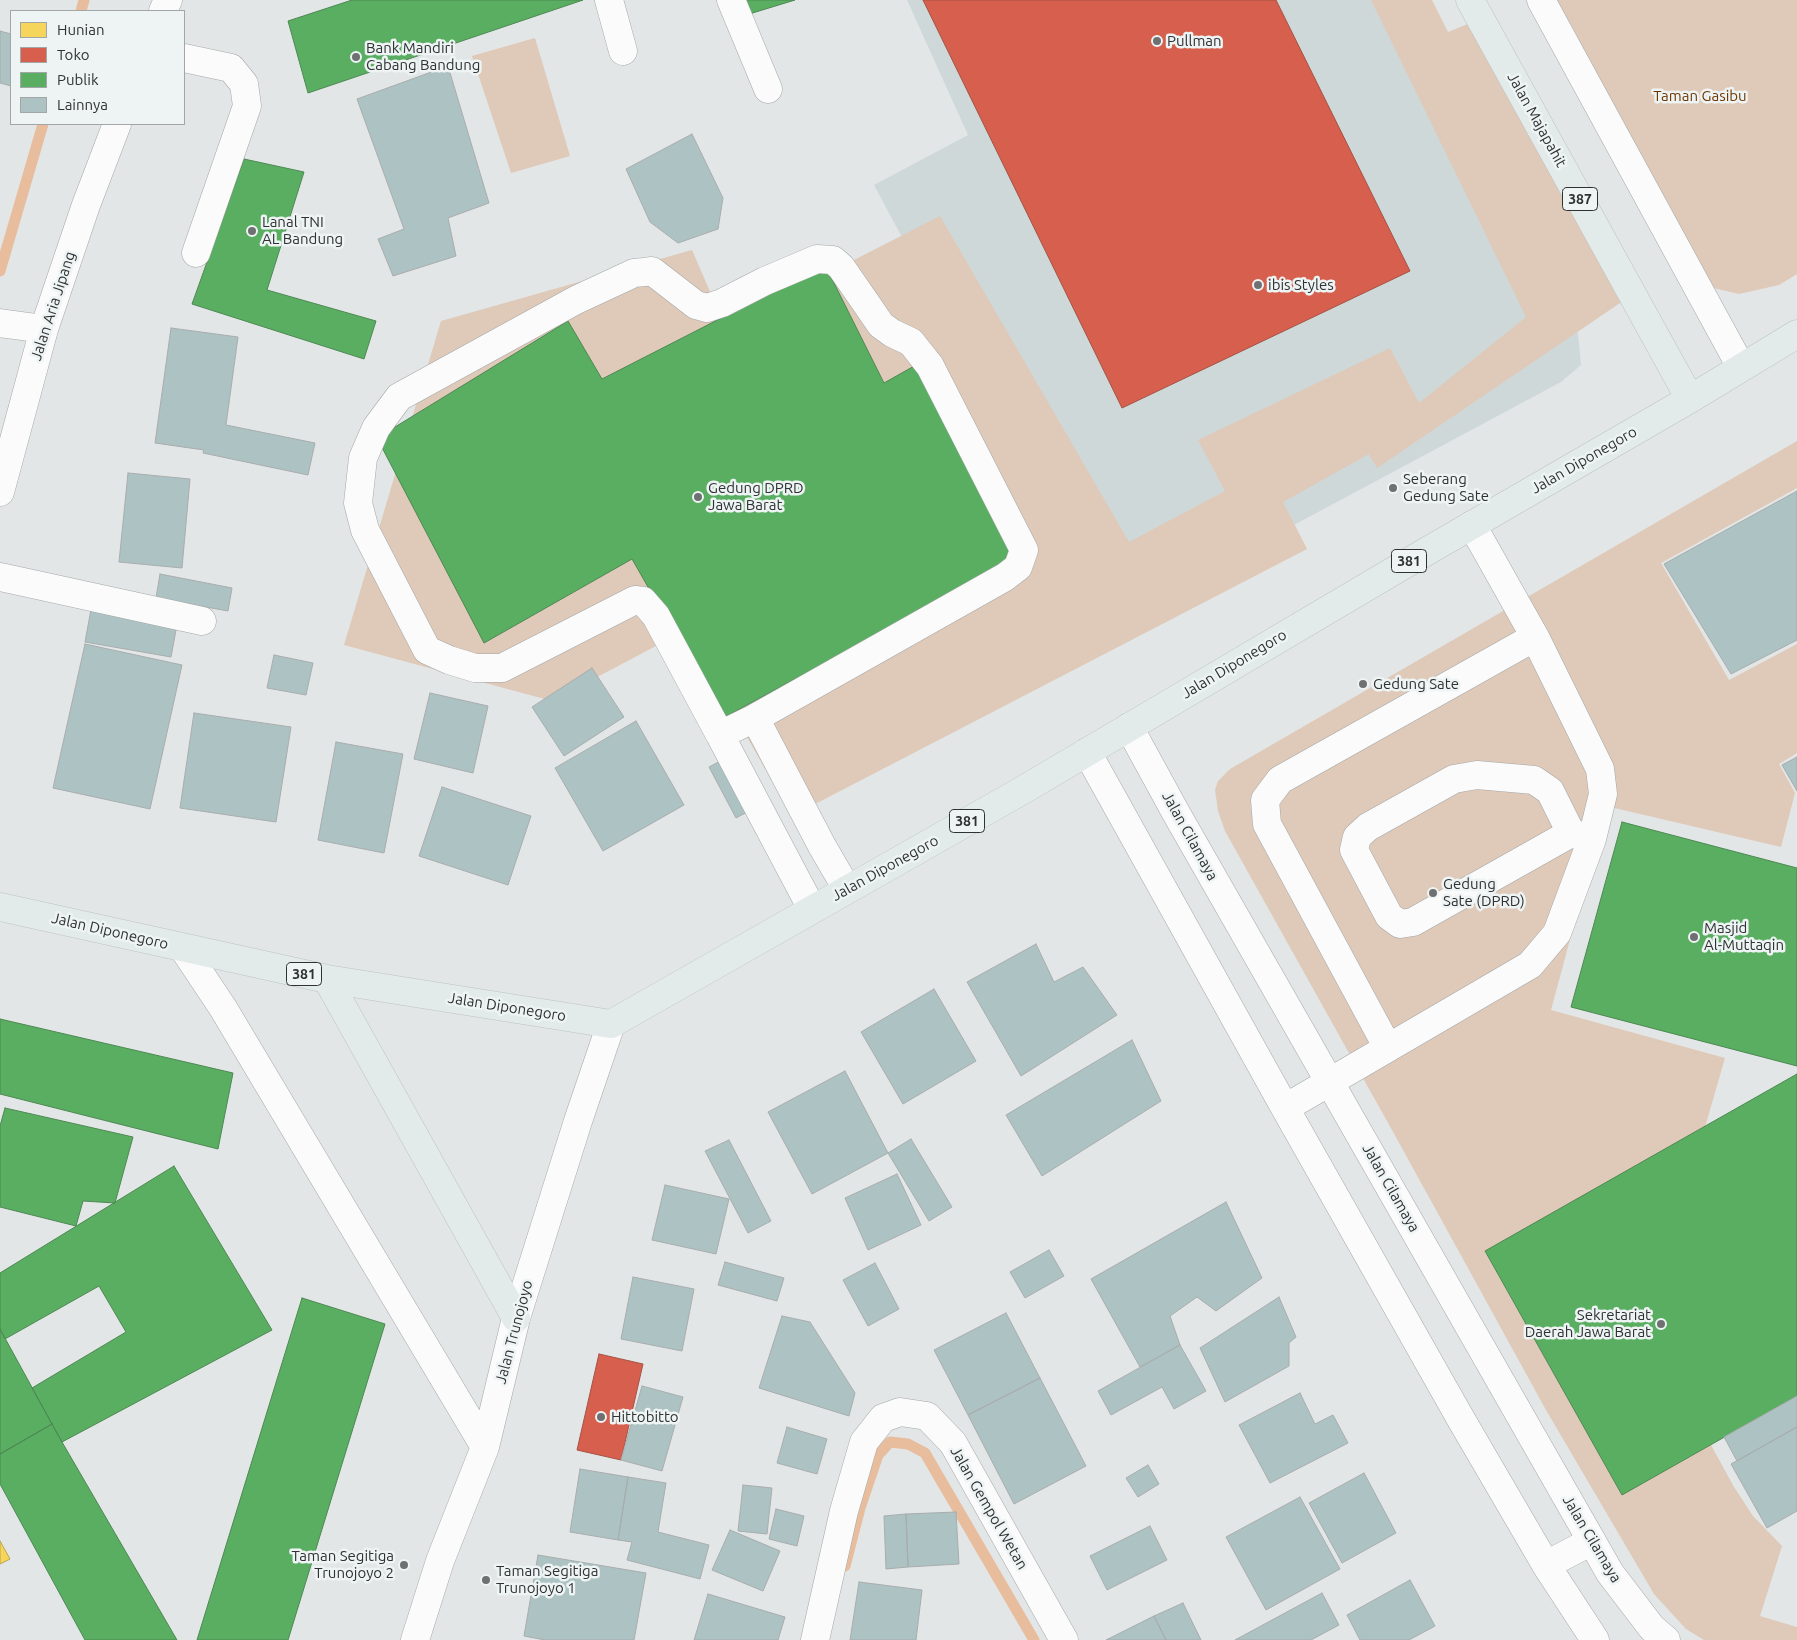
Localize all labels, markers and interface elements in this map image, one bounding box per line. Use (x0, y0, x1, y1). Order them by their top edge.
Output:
legend (10, 10, 185, 125)
text: Hunian (57, 21, 105, 38)
place label: Pullman (1167, 32, 1222, 50)
marker: Pullman (1151, 35, 1163, 47)
place label: Bank Mandiri Cabang Bandung (366, 39, 480, 74)
text: Toko (57, 46, 89, 63)
marker: Bank Mandiri Cabang Bandung (350, 51, 362, 63)
street label: Jalan Majapahit (1504, 70, 1570, 170)
text: Publik (57, 71, 98, 88)
park label: Taman Gasibu (1653, 87, 1747, 105)
text: Lainnya (57, 96, 108, 113)
road number: 387 (1562, 188, 1598, 210)
place label: Lanal TNI AL Bandung (262, 213, 343, 248)
marker: Lanal TNI AL Bandung (246, 225, 258, 237)
street label: Jalan Aria Jipang (27, 249, 79, 363)
place label: ibis Styles (1268, 276, 1334, 294)
marker: ibis Styles (1252, 279, 1264, 291)
street label: Jalan Diponegoro (1528, 422, 1640, 498)
place label: Seberang Gedung Sate (1403, 470, 1489, 505)
place label: Gedung DPRD Jawa Barat (708, 479, 804, 514)
marker: Seberang Gedung Sate (1387, 482, 1399, 494)
marker: Gedung DPRD Jawa Barat (692, 491, 704, 503)
road number: 381 (1392, 550, 1426, 572)
street label: Jalan Diponegoro (1178, 626, 1290, 702)
place label: Gedung Sate (1373, 675, 1459, 693)
marker: Gedung Sate (1357, 678, 1369, 690)
street label: Jalan Cilamaya (1158, 788, 1222, 884)
road number: 381 (950, 809, 984, 832)
street label: Jalan Diponegoro (828, 831, 942, 905)
place label: Gedung Sate (DPRD) (1443, 875, 1525, 910)
marker: Gedung Sate (DPRD) (1427, 887, 1439, 899)
street label: Jalan Diponegoro (50, 909, 170, 953)
place label: Masjid Al-Muttaqin (1704, 919, 1784, 954)
marker: Masjid Al-Muttaqin (1688, 931, 1700, 943)
road number: 381 (286, 962, 322, 986)
street label: Jalan Diponegoro (447, 989, 567, 1025)
street label: Jalan Cilamaya (1358, 1141, 1424, 1235)
street label: Jalan Trunojoyo (492, 1278, 536, 1386)
place label: Sekretariat Daerah Jawa Barat (1525, 1306, 1651, 1341)
marker: Sekretariat Daerah Jawa Barat (1655, 1318, 1667, 1330)
place label: Hittobitto (611, 1408, 679, 1426)
marker: Hittobitto (595, 1411, 607, 1423)
street label: Jalan Gempol Wetan (946, 1443, 1032, 1573)
street label: Jalan Cilamaya (1559, 1492, 1625, 1586)
place label: Taman Segitiga Trunojoyo 2 (292, 1547, 394, 1582)
marker: Taman Segitiga Trunojoyo 2 (398, 1559, 410, 1571)
place label: Taman Segitiga Trunojoyo 1 (496, 1562, 598, 1597)
marker: Taman Segitiga Trunojoyo 1 (480, 1574, 492, 1586)

